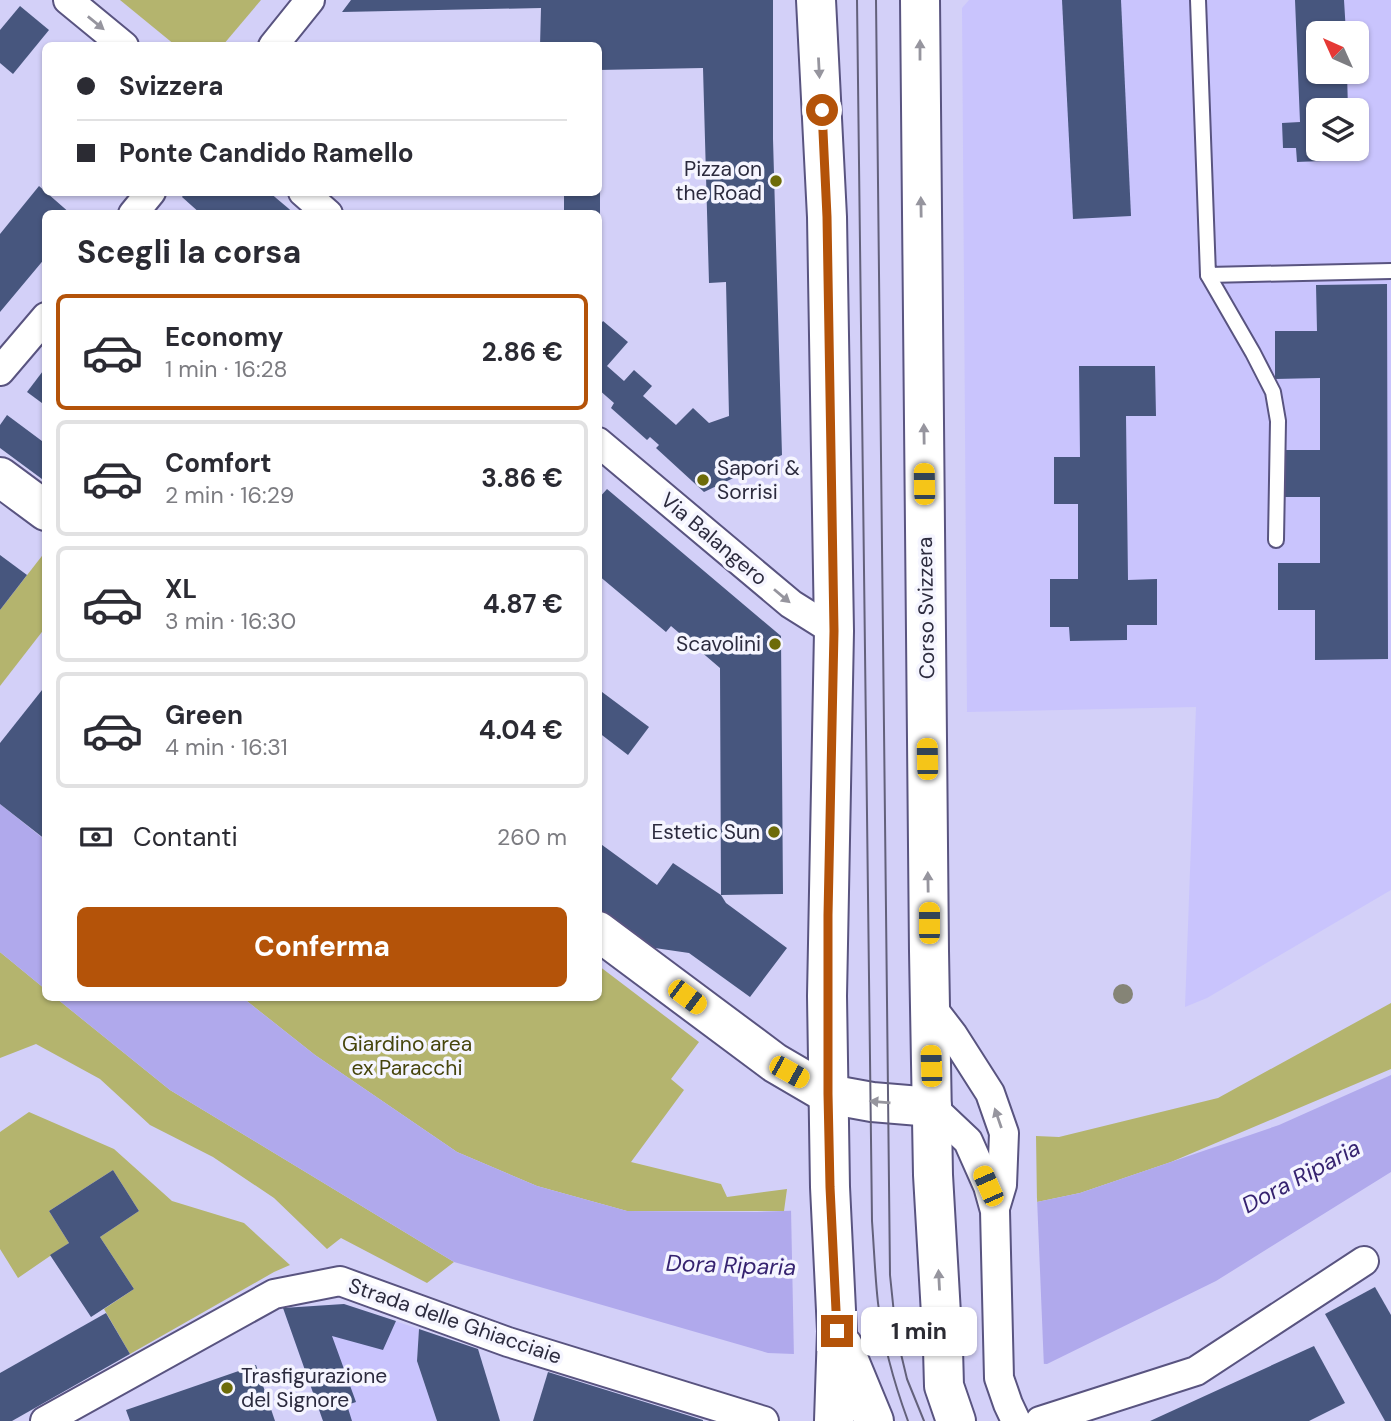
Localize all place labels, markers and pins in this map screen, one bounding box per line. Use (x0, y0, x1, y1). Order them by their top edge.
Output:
place label: Pizza on the Road (675, 155, 762, 207)
marker: Pizza on the Road (768, 173, 784, 189)
place label: Sapori & Sorrisi (717, 454, 800, 506)
marker: Sapori & Sorrisi (695, 472, 711, 488)
place label: Scavolini (676, 630, 761, 658)
marker: Scavolini (767, 636, 783, 652)
place label: Estetic Sun (651, 818, 760, 846)
marker: Estetic Sun (766, 824, 782, 840)
place label: Trasfigurazione del Signore (241, 1362, 387, 1414)
marker: Trasfigurazione del Signore (219, 1380, 235, 1396)

